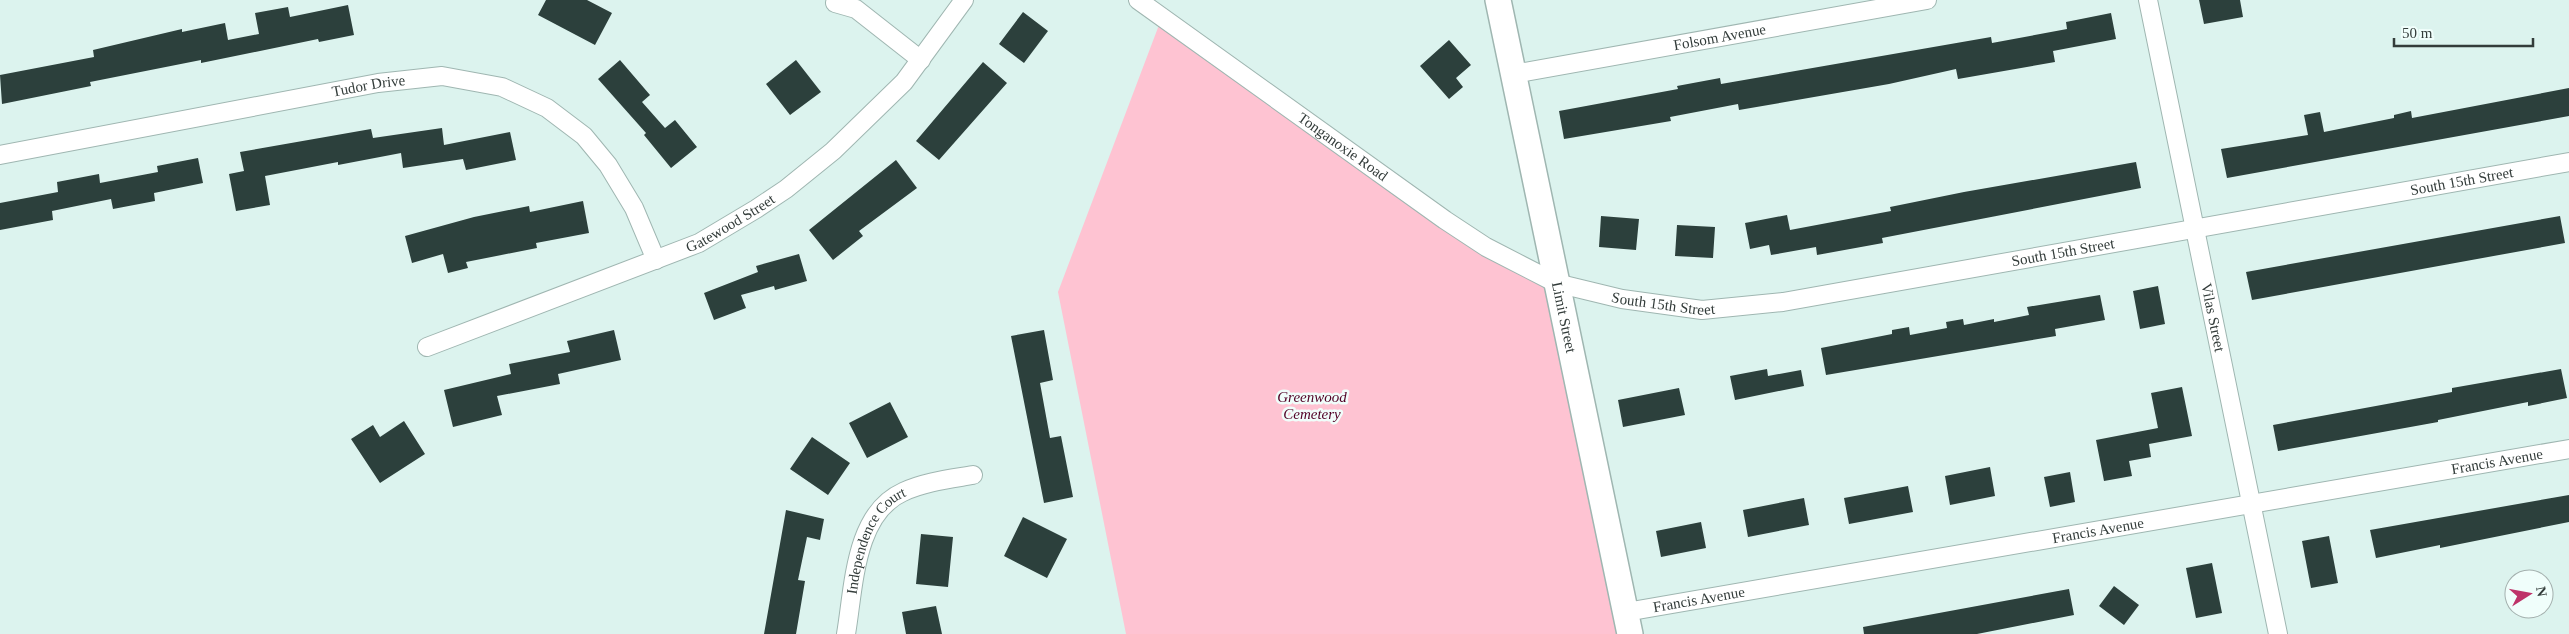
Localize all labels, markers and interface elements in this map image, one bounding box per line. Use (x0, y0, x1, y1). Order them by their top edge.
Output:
scale bar (2394, 15, 2533, 47)
street label: Folsom Avenue (1672, 21, 1767, 53)
text: 50 m (2402, 25, 2433, 41)
street label: Tudor Drive (330, 72, 406, 100)
street label: Tonganoxie Road (1295, 109, 1391, 184)
street label: South 15th Street (2409, 164, 2515, 198)
street label: Gatewood Street (684, 190, 778, 255)
street label: South 15th Street (2010, 235, 2117, 269)
street label: Limit Street (1549, 280, 1579, 355)
street label: Vilas Street (2198, 282, 2228, 354)
street label: South 15th Street (1610, 289, 1716, 318)
park label: Greenwood Cemetery (1277, 389, 1347, 422)
street label: Francis Avenue (2450, 446, 2544, 477)
street label: Independence Court (844, 484, 909, 595)
street label: Francis Avenue (2051, 515, 2145, 546)
north arrow (2504, 569, 2554, 619)
street label: Francis Avenue (1652, 584, 1746, 615)
text: N (2533, 585, 2550, 598)

